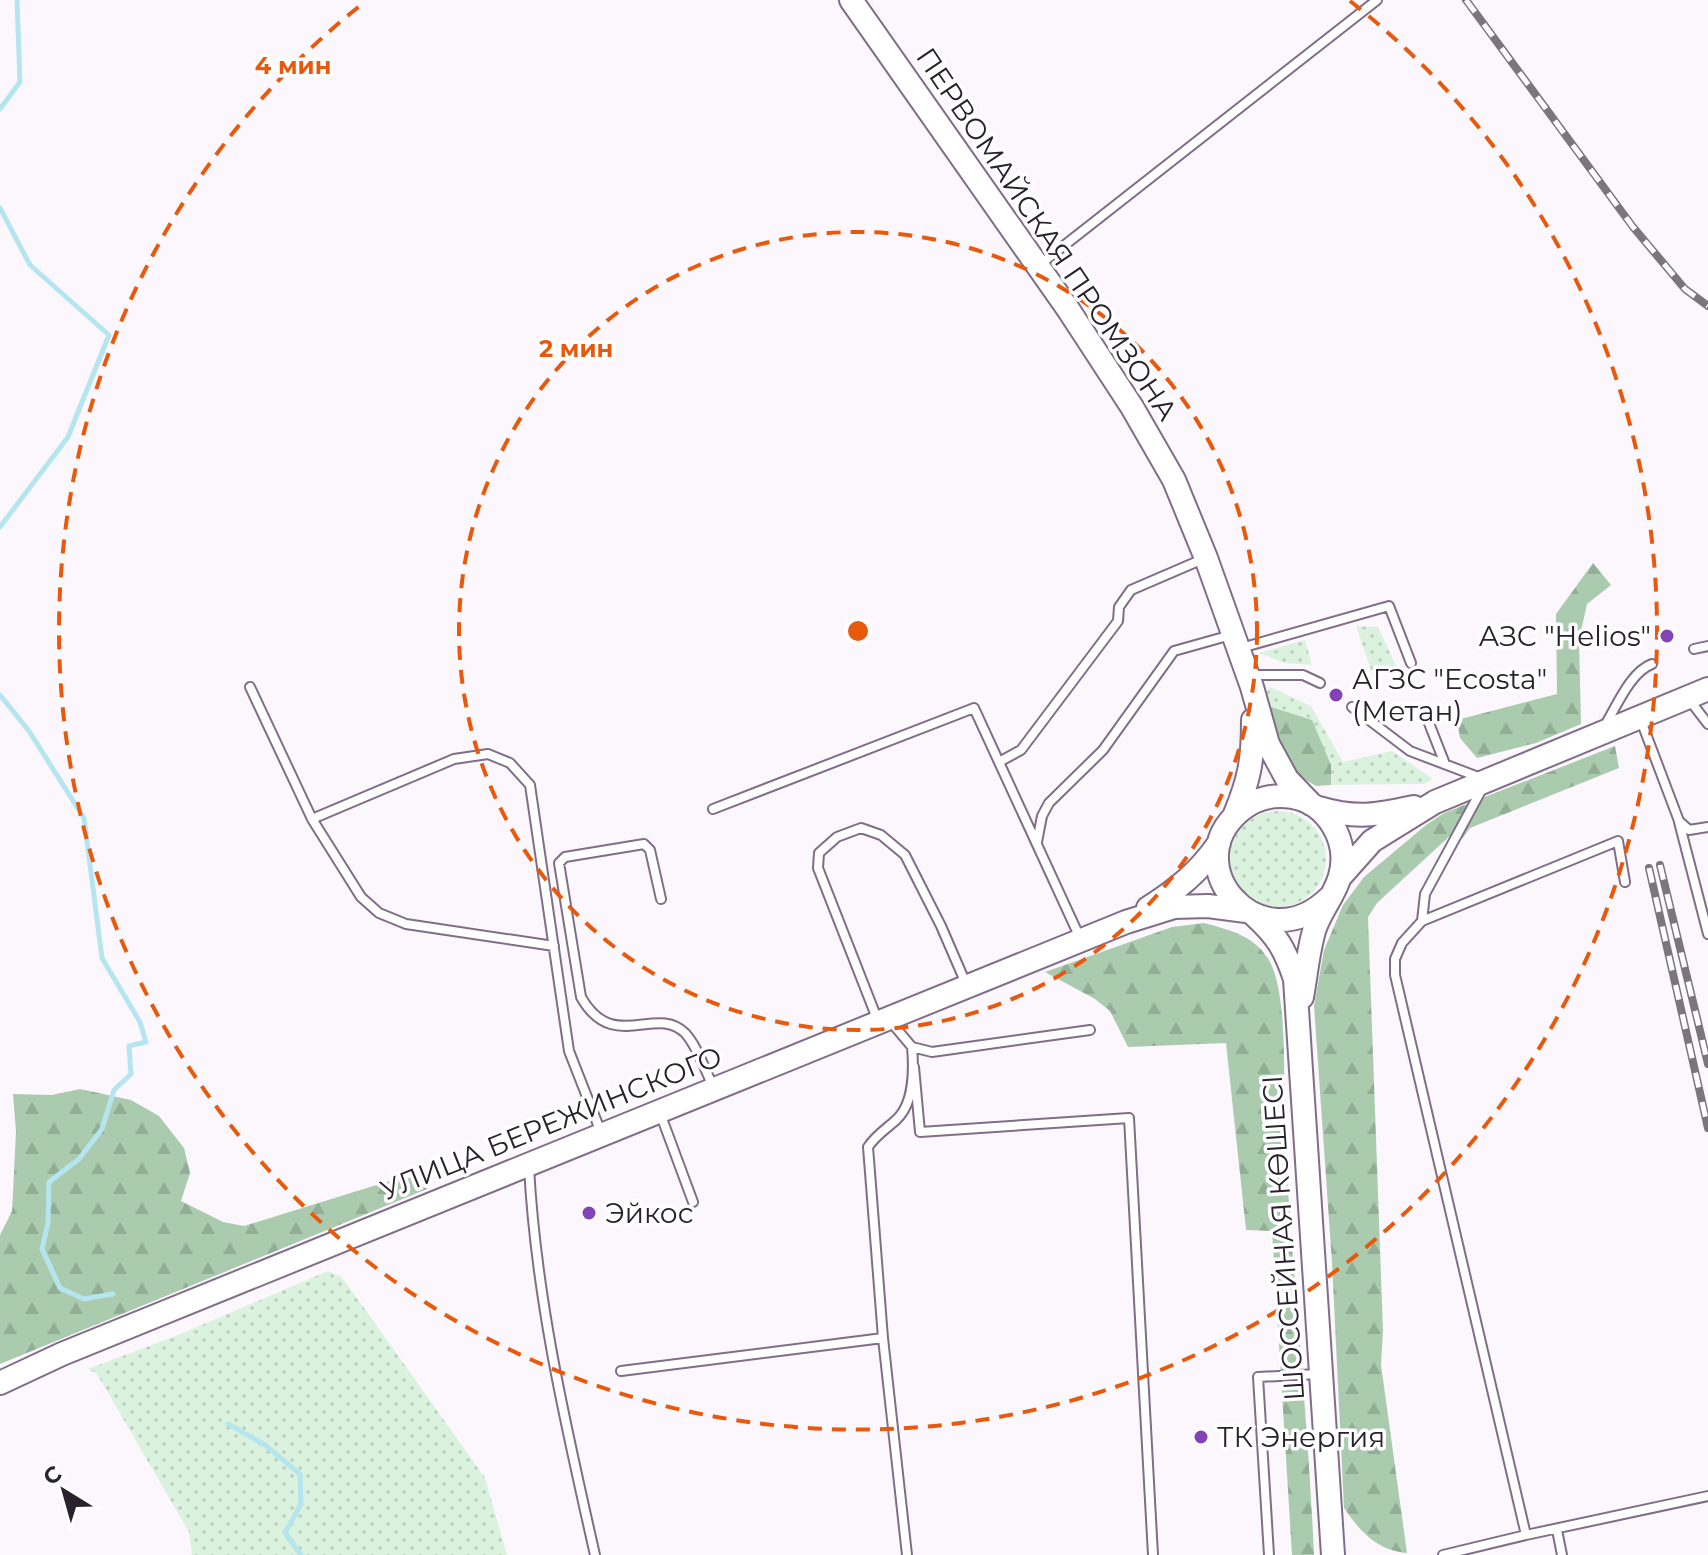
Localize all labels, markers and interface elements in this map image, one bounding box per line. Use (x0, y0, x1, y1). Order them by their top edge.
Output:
street label: ПЕРВОМАЙСКАЯ ПРОМЗОНА (909, 41, 1185, 427)
text: 4 мин (255, 51, 331, 80)
text: 2 мин (539, 334, 613, 363)
centre of rings (844, 617, 872, 645)
place label: АЗС "Helios" (1479, 619, 1651, 653)
marker: АЗС "Helios" (1658, 627, 1676, 645)
place label: АГЗС "Ecosta" (Метан) (1352, 662, 1547, 728)
marker: АГЗС "Ecosta" (Метан) (1327, 686, 1345, 704)
street label: УЛИЦА БЕРЕЖИНСКОГО (375, 1039, 727, 1207)
street label: ШОССЕЙНАЯ КӨШЕСІ (1255, 1074, 1311, 1402)
place label: Эйкос (605, 1196, 693, 1230)
marker: Эйкос (580, 1204, 598, 1222)
place label: ТК Энергия (1217, 1420, 1385, 1454)
marker: ТК Энергия (1192, 1428, 1210, 1446)
north arrow (24, 1451, 104, 1531)
text: С (38, 1460, 67, 1491)

